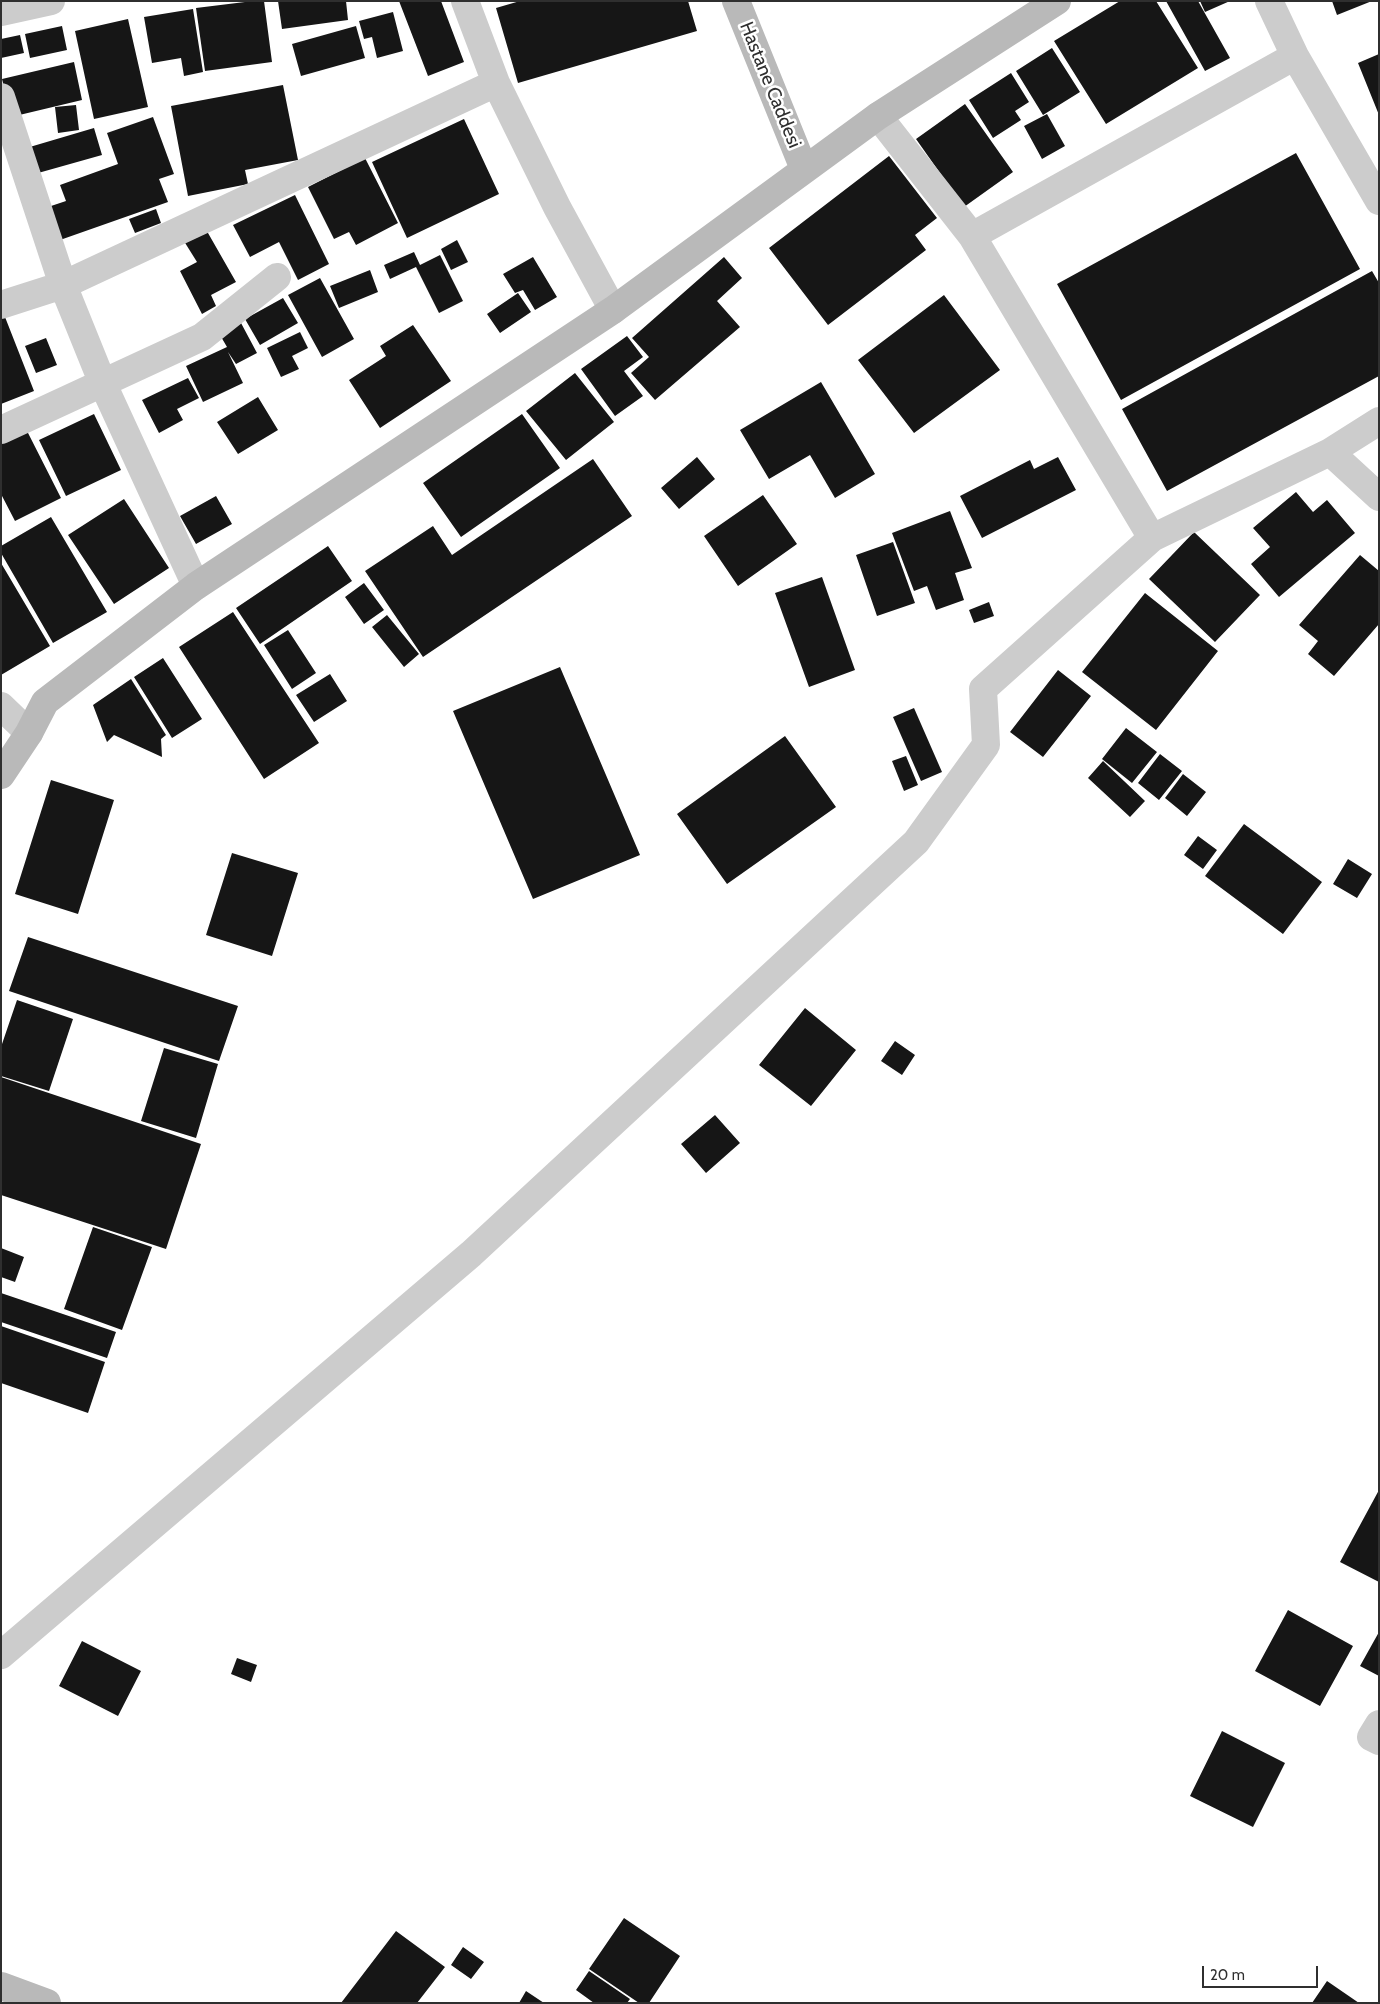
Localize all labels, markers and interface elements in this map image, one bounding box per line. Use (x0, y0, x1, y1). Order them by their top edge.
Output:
street label: Hastane Caddesi (734, 19, 806, 151)
scale bar (1205, 1956, 1321, 1988)
text: 20 m (1210, 1966, 1245, 1984)

